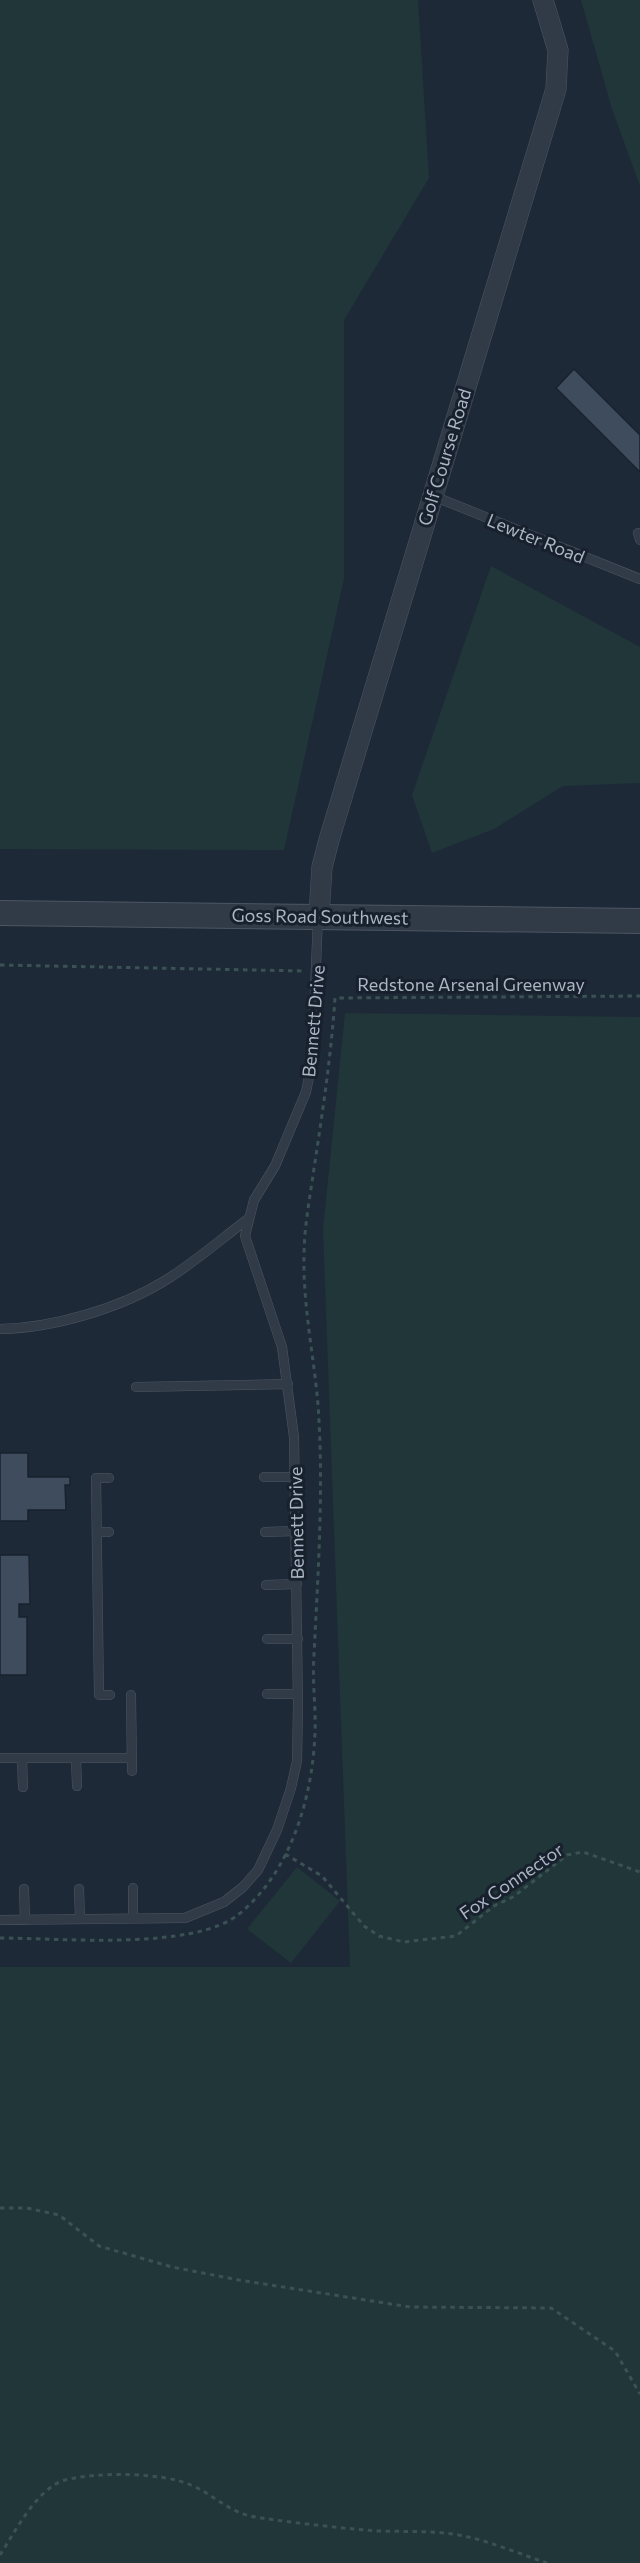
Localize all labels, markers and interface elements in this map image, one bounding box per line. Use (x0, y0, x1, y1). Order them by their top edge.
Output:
street label: Golf Course Road (413, 386, 475, 528)
street label: Lewter Road (484, 508, 588, 568)
street label: Goss Road Southwest (231, 903, 409, 929)
street label: Bennett Drive (297, 964, 329, 1078)
street label: Redstone Arsenal Greenway (357, 973, 585, 995)
street label: Bennett Drive (284, 1466, 308, 1580)
street label: Fox Connector (455, 1838, 567, 1924)

